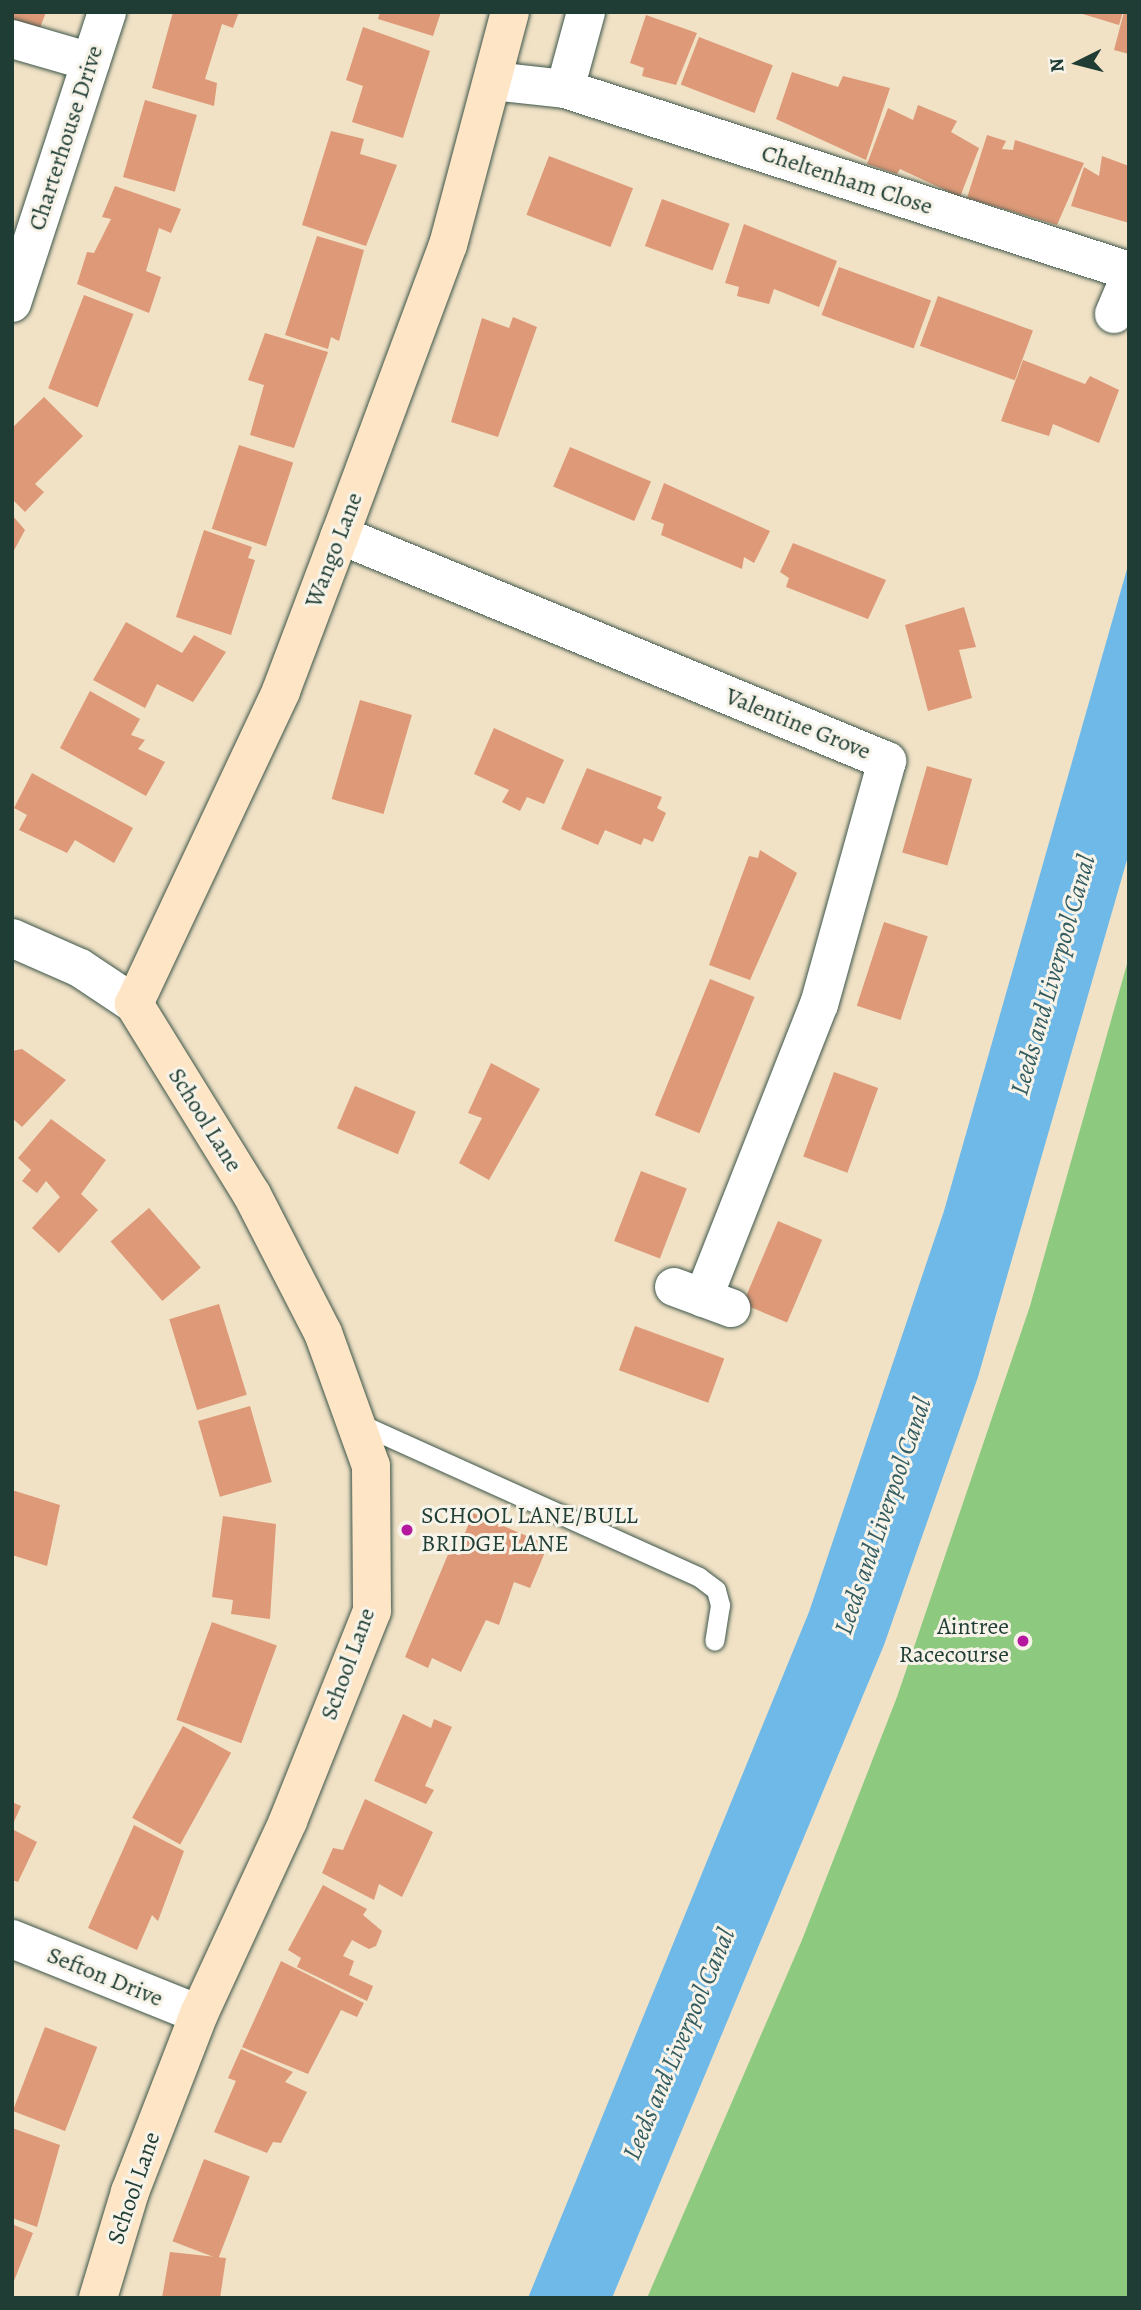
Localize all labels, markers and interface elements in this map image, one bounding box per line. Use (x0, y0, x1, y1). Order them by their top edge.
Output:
north arrow (1043, 28, 1113, 98)
street label: Charterhouse Drive (23, 42, 109, 234)
text: N (1043, 57, 1071, 73)
street label: Cheltenham Close (758, 139, 936, 221)
street label: Wango Lane (299, 488, 369, 612)
street label: Valentine Grove (721, 682, 875, 766)
water label: Leeds and Liverpool Canal (1004, 851, 1102, 1099)
street label: School Lane (162, 1063, 248, 1177)
water label: Leeds and Liverpool Canal (828, 1393, 938, 1639)
place label: SCHOOL LANE/BULL BRIDGE LANE (421, 1502, 638, 1558)
marker: SCHOOL LANE/BULL BRIDGE LANE (399, 1522, 415, 1538)
street label: School Lane (314, 1604, 382, 1724)
place label: Aintree Racecourse (899, 1613, 1009, 1669)
marker: Aintree Racecourse (1015, 1633, 1031, 1649)
water label: Leeds and Liverpool Canal (616, 1923, 742, 2165)
street label: Sefton Drive (43, 1941, 167, 2013)
street label: School Lane (101, 2128, 167, 2248)

